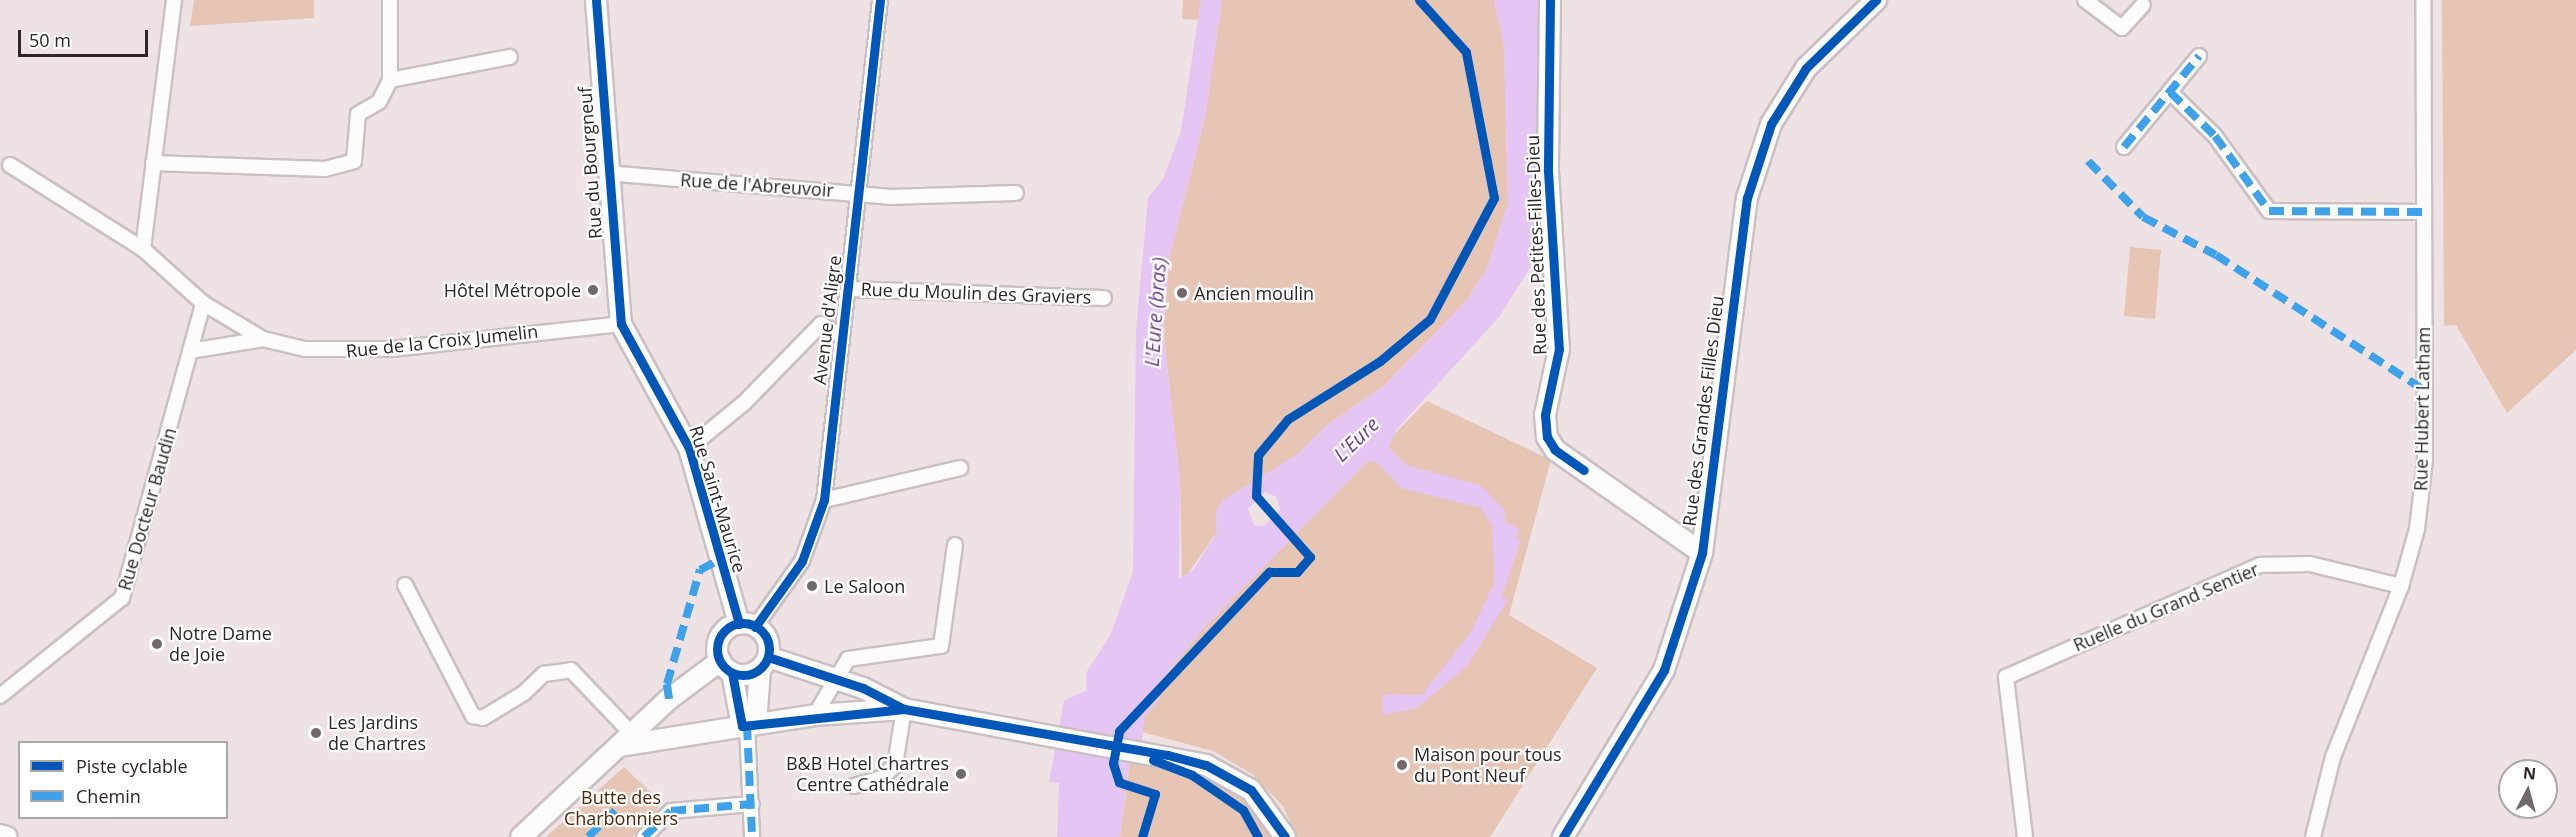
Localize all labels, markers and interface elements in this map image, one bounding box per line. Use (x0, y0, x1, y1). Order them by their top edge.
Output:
scale bar (21, 18, 152, 56)
text: 50 m (29, 28, 71, 52)
street label: Rue du Bourgneuf (574, 86, 606, 240)
street label: Rue des Petites-Filles-Dieu (1521, 135, 1551, 355)
street label: Rue de l'Abreuvoir (680, 169, 834, 201)
street label: Avenue d'Aligre (808, 254, 846, 386)
water label: L'Eure (bras) (1139, 257, 1171, 367)
street label: Rue du Moulin des Graviers (860, 278, 1092, 308)
place label: Hôtel Métropole (444, 279, 581, 301)
place label: Ancien moulin (1194, 282, 1314, 304)
marker: Hôtel Métropole (586, 283, 600, 297)
marker: Ancien moulin (1175, 286, 1189, 300)
street label: Rue des Grandes Filles Dieu (1678, 294, 1728, 528)
street label: Rue de la Croix Jumelin (345, 320, 539, 362)
street label: Rue Hubert Latham (2410, 327, 2434, 491)
water label: L'Eure (1328, 412, 1384, 466)
street label: Rue Saint-Maurice (685, 423, 751, 575)
street label: Rue Docteur Baudin (113, 425, 181, 593)
street label: Ruelle du Grand Sentier (2070, 558, 2262, 656)
place label: Le Saloon (824, 575, 905, 597)
marker: Le Saloon (805, 579, 819, 593)
place label: Notre Dame de Joie (169, 623, 272, 666)
marker: Notre Dame de Joie (150, 637, 164, 651)
place label: Les Jardins de Chartres (328, 712, 426, 754)
marker: Les Jardins de Chartres (309, 726, 323, 740)
legend (18, 741, 228, 819)
place label: Maison pour tous du Pont Neuf (1414, 744, 1562, 786)
place label: B&B Hotel Chartres Centre Cathédrale (786, 753, 949, 795)
text: Piste cyclable (76, 754, 188, 778)
marker: Maison pour tous du Pont Neuf (1395, 758, 1409, 772)
north arrow (2498, 759, 2558, 819)
text: N (2522, 761, 2537, 785)
marker: B&B Hotel Chartres Centre Cathédrale (954, 767, 968, 781)
text: Chemin (76, 784, 141, 808)
park label: Butte des Charbonniers (564, 787, 678, 830)

